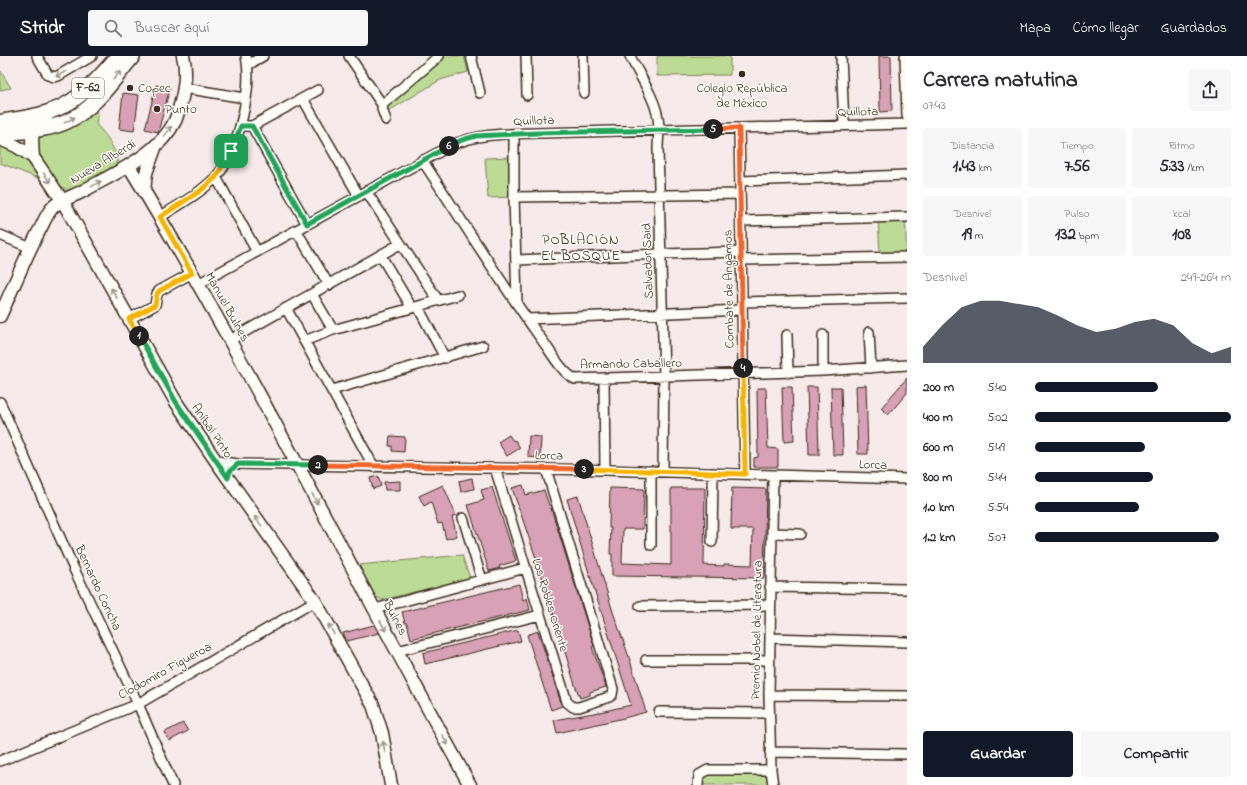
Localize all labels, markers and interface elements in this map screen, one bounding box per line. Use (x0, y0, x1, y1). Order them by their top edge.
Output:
search box (88, 10, 368, 46)
text: Stridr (20, 15, 64, 42)
icon: search (102, 17, 124, 39)
text: Buscar aquí (134, 17, 209, 39)
text: Mapa (1020, 18, 1051, 39)
text: Cómo llegar (1073, 18, 1139, 39)
text: Guardados (1161, 18, 1227, 39)
text: Carrera matutina (923, 65, 1078, 97)
marker: Colegio República de México (737, 69, 747, 79)
button: share (1189, 69, 1231, 111)
one-way arrow (113, 70, 122, 81)
one-way arrow (55, 71, 67, 78)
road number: F-62 (72, 78, 104, 98)
place label: Copec (138, 79, 171, 98)
place label: Colegio República de México (697, 79, 788, 113)
marker: Copec (125, 83, 135, 93)
text: 07:43 (923, 96, 946, 115)
place label: Punto (165, 100, 197, 119)
street label: Quillota (838, 102, 878, 122)
marker: Punto (152, 104, 162, 114)
street label: Quillota (513, 111, 555, 131)
one-way arrow (64, 115, 76, 123)
pin: 5 (703, 119, 723, 139)
text: 5 (710, 121, 716, 137)
one-way arrow (164, 126, 172, 137)
pin (214, 134, 248, 168)
street label: Nueva Alberdi (66, 135, 140, 189)
pin: 6 (439, 136, 459, 156)
text: 6 (447, 138, 451, 154)
text: Distancia (951, 138, 994, 154)
text: Tiempo (1060, 138, 1094, 154)
text: Ritmo (1169, 138, 1195, 154)
icon: arrive (220, 140, 242, 162)
text: 1.43 (953, 154, 976, 179)
text: 7:56 (1064, 154, 1090, 179)
text: 5:33 (1159, 154, 1185, 179)
text: km (976, 160, 992, 176)
text: /km (1185, 160, 1204, 176)
one-way arrow (43, 173, 52, 184)
one-way arrow (90, 180, 102, 187)
text: Desnivel (954, 206, 991, 222)
text: Pulso (1064, 206, 1090, 222)
text: kcal (1173, 206, 1190, 222)
street label: Salvador Said (637, 222, 659, 299)
text: 19 (961, 222, 972, 247)
text: 132 (1055, 222, 1076, 247)
text: 108 (1172, 222, 1191, 247)
text: m (972, 228, 983, 244)
text: bpm (1076, 228, 1099, 244)
street label: Combate de Angamos (718, 229, 741, 348)
district label: POBLACIÓN EL BOSQUE (541, 230, 621, 267)
text: Desnivel (923, 268, 967, 287)
text: 249–264 m (1181, 268, 1231, 287)
street label: Manuel Bulnes (200, 269, 254, 346)
one-way arrow (110, 287, 118, 299)
pin: 1 (129, 326, 149, 346)
text: 1 (137, 328, 141, 344)
street label: Armando Caballero (580, 354, 682, 374)
pin: 4 (733, 358, 753, 378)
text: 4 (741, 360, 745, 376)
text: 200 m (923, 378, 954, 397)
text: 5:40 (987, 378, 1007, 397)
street label: Aníbal Pinto (187, 400, 238, 462)
text: 400 m (923, 408, 953, 427)
text: 5:02 (987, 408, 1008, 427)
text: 600 m (923, 438, 953, 457)
text: 5:49 (987, 438, 1005, 457)
street label: Lorca (535, 446, 563, 466)
pin: 2 (308, 455, 328, 475)
street label: Lorca (858, 455, 888, 475)
text: 2 (315, 457, 321, 473)
pin: 3 (574, 459, 594, 479)
text: 3 (582, 461, 586, 477)
text: 800 m (923, 468, 952, 487)
text: 5:44 (987, 468, 1006, 487)
one-way arrow (311, 493, 319, 505)
text: 1.0 km (923, 498, 954, 517)
text: 5:54 (987, 498, 1008, 517)
one-way arrow (254, 516, 262, 527)
text: 1.2 km (923, 528, 955, 547)
text: 5:07 (987, 528, 1007, 547)
street label: Bernardo Concha (69, 541, 126, 634)
street label: Los Robles Oriente (527, 556, 573, 654)
street label: Premio Nobel de Literatura (746, 560, 768, 700)
street label: Bulnes (377, 596, 412, 639)
one-way arrow (380, 619, 387, 631)
one-way arrow (326, 623, 334, 635)
street label: Clodomiro Figueroa (115, 637, 216, 705)
button: Guardar (923, 731, 1073, 777)
button: Compartir (1081, 731, 1231, 777)
one-way arrow (441, 734, 449, 746)
one-way arrow (380, 740, 388, 753)

